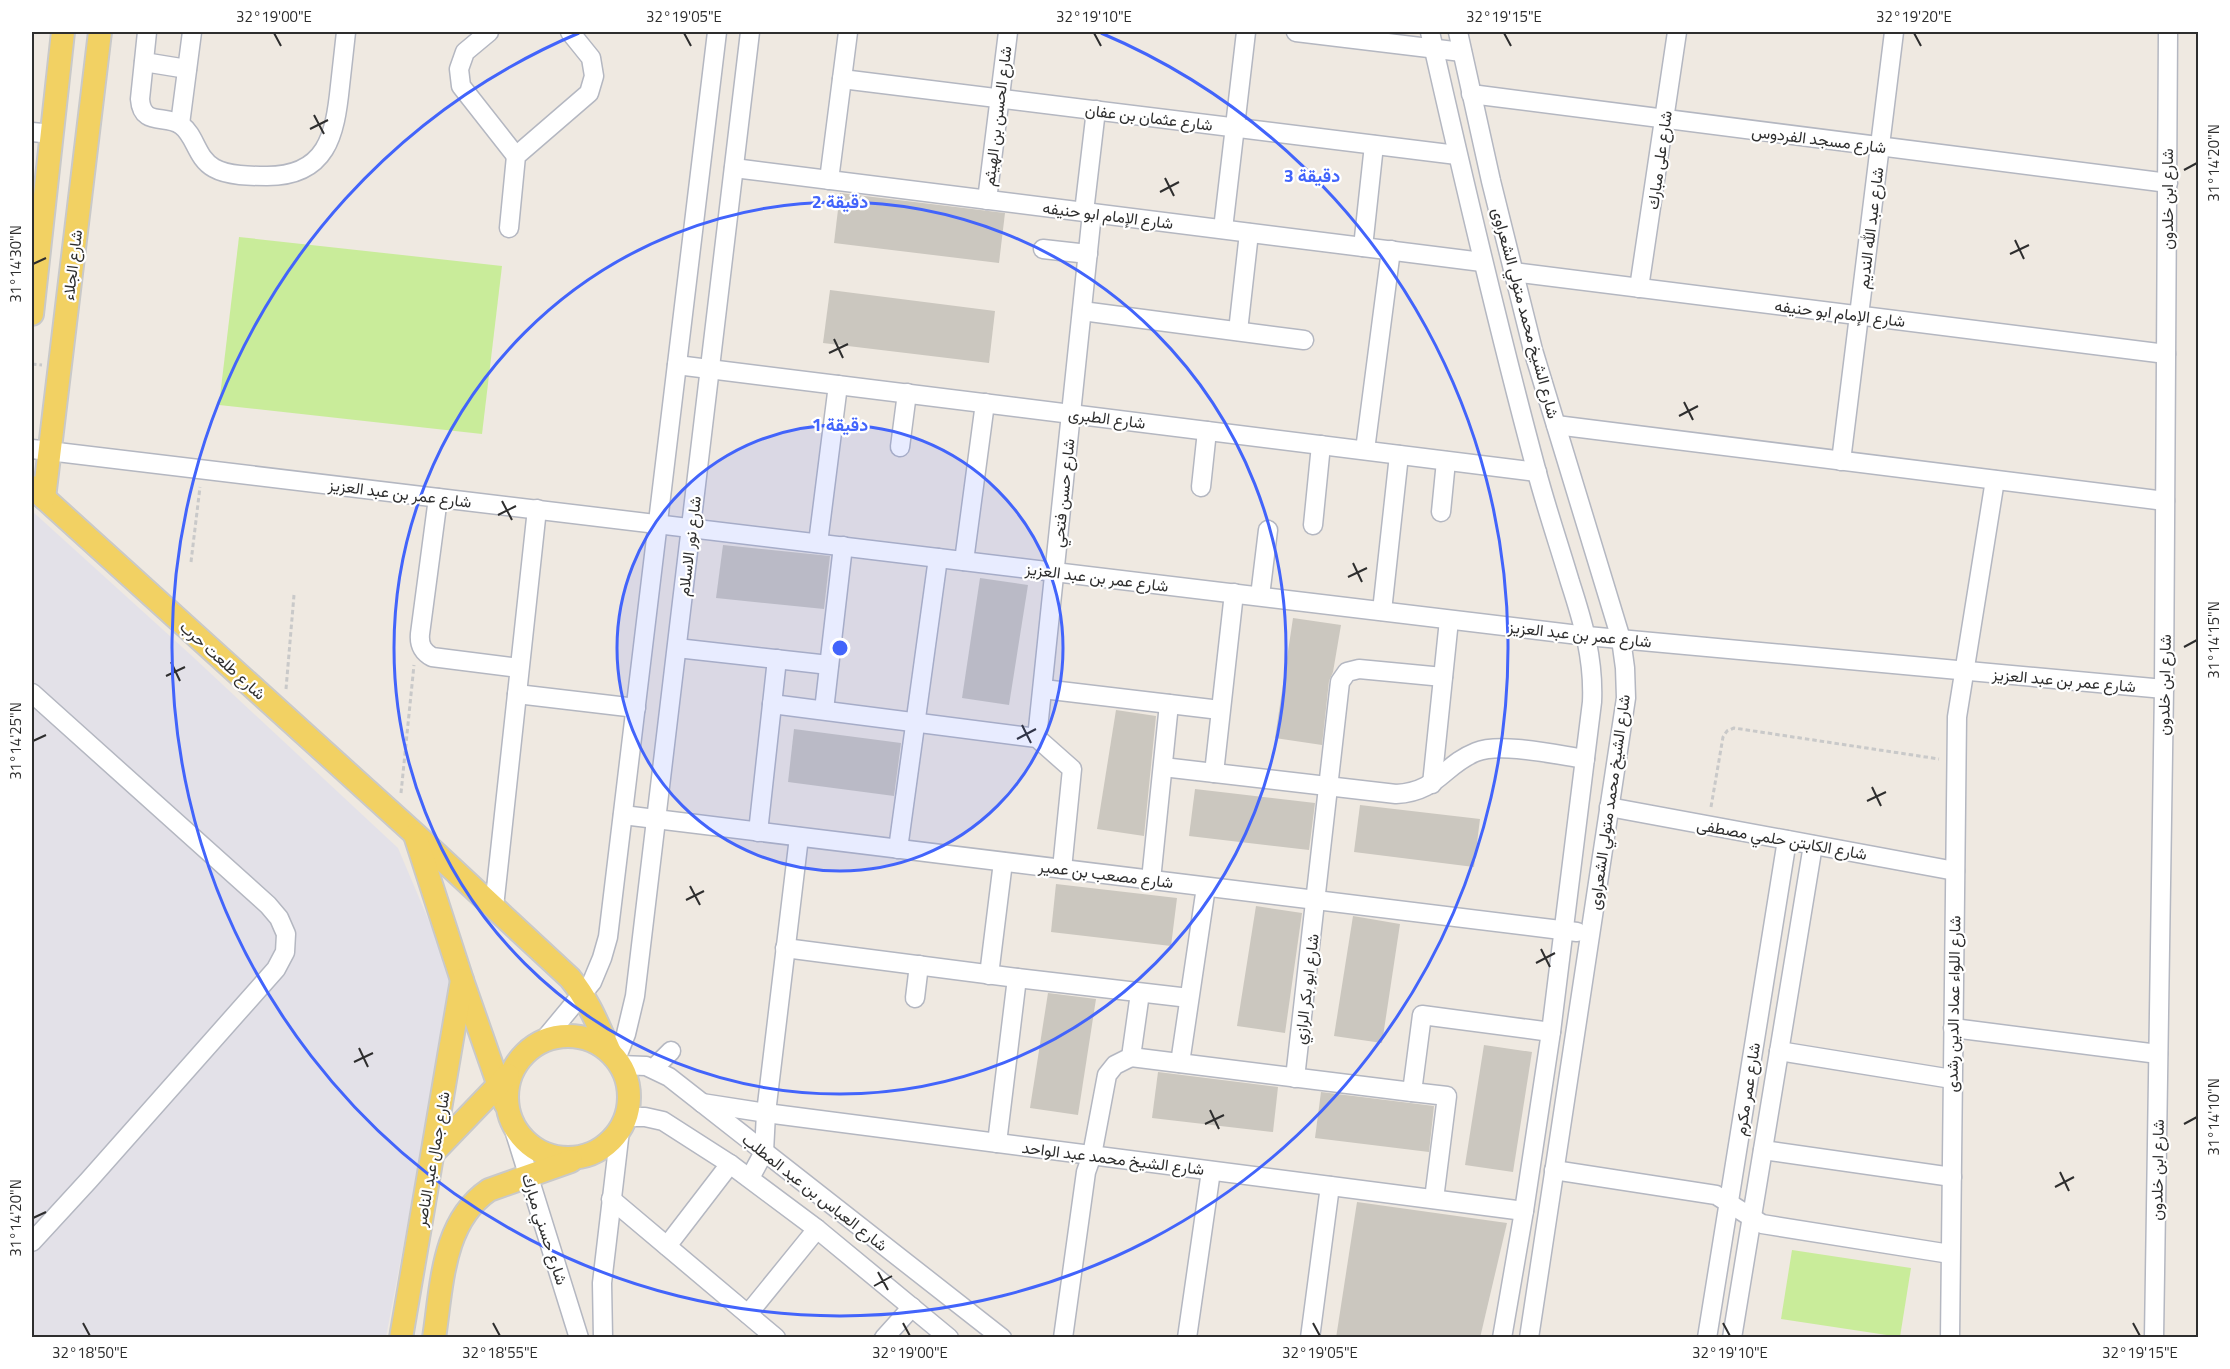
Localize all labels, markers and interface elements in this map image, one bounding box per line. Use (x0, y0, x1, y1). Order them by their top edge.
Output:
text: 32°19'00"E (236, 5, 312, 28)
text: 32°19'05"E (646, 5, 722, 28)
text: 32°19'10"E (1056, 5, 1132, 28)
text: 32°19'15"E (1466, 5, 1542, 28)
text: 32°19'20"E (1876, 5, 1952, 28)
street label: شارع الحسن بن الهيثم (976, 44, 1018, 188)
street label: شارع عثمان بن عفان (1084, 97, 1214, 137)
street label: شارع على مبارك (1640, 109, 1678, 211)
street label: شارع مسجد الفردوس (1750, 119, 1888, 159)
text: 31°14'20"N (2202, 124, 2225, 202)
street label: شارع ابن خلدون (2155, 148, 2179, 250)
text: 3 دقيقة (1284, 162, 1340, 189)
street label: شارع عبد الله النديم (1851, 166, 1889, 290)
text: 2 دقيقة (812, 188, 868, 215)
street label: شارع الإمام ابو حنيفه (1041, 195, 1175, 235)
street label: شارع الشيخ محمد متولي الشعراوى (1484, 205, 1566, 422)
text: 31°14'30"N (4, 225, 27, 303)
street label: شارع الجلاء (56, 228, 88, 302)
street label: شارع الإمام ابو حنيفه (1773, 293, 1907, 333)
street label: شارع الطبرى (1067, 401, 1147, 435)
text: 1 دقيقة (812, 411, 868, 438)
street label: شارع حسن فتحي (1045, 437, 1083, 549)
street label: شارع عمر بن عبد العزيز (326, 472, 473, 514)
street label: شارع نور الاسلام (671, 494, 707, 598)
street label: شارع عمر بن عبد العزيز (1023, 556, 1170, 598)
text: 31°14'15"N (2202, 601, 2225, 679)
street label: شارع عمر بن عبد العزيز (1506, 614, 1653, 653)
street label: شارع طلعت حرب (175, 615, 271, 705)
street label: شارع ابن خلدون (2151, 634, 2177, 736)
centre of rings (830, 638, 850, 658)
street label: شارع عمر بن عبد العزيز (1990, 662, 2137, 698)
street label: شارع الشيخ محمد متولي الشعراوى (1582, 693, 1638, 912)
text: 31°14'25"N (4, 702, 27, 780)
street label: شارع الكابتن حلمي مصطفى (1695, 812, 1869, 868)
street label: شارع مصعب بن عمير (1036, 854, 1175, 894)
street label: شارع اللواء عماد الدين رشدى (1939, 915, 1967, 1093)
street label: شارع ابو بكر الرازي (1287, 932, 1327, 1046)
street label: شارع عمر مكرم (1728, 1041, 1766, 1137)
text: 31°14'10"N (2202, 1078, 2225, 1156)
street label: شارع جمال عبد الناصر (408, 1089, 456, 1229)
street label: شارع ابن خلدون (2144, 1119, 2170, 1221)
street label: شارع العباس بن عبد المطلب (737, 1127, 893, 1257)
street label: شارع الشيخ محمد عبد الواحد (1020, 1135, 1206, 1181)
street label: شارع حسني مبارك (514, 1170, 574, 1288)
text: 31°14'20"N (4, 1179, 27, 1257)
text: 32°18'50"E (52, 1341, 128, 1364)
text: 32°18'55"E (462, 1341, 538, 1364)
text: 32°19'00"E (872, 1341, 948, 1364)
text: 32°19'05"E (1282, 1341, 1358, 1364)
text: 32°19'10"E (1692, 1341, 1768, 1364)
text: 32°19'15"E (2102, 1341, 2178, 1364)

